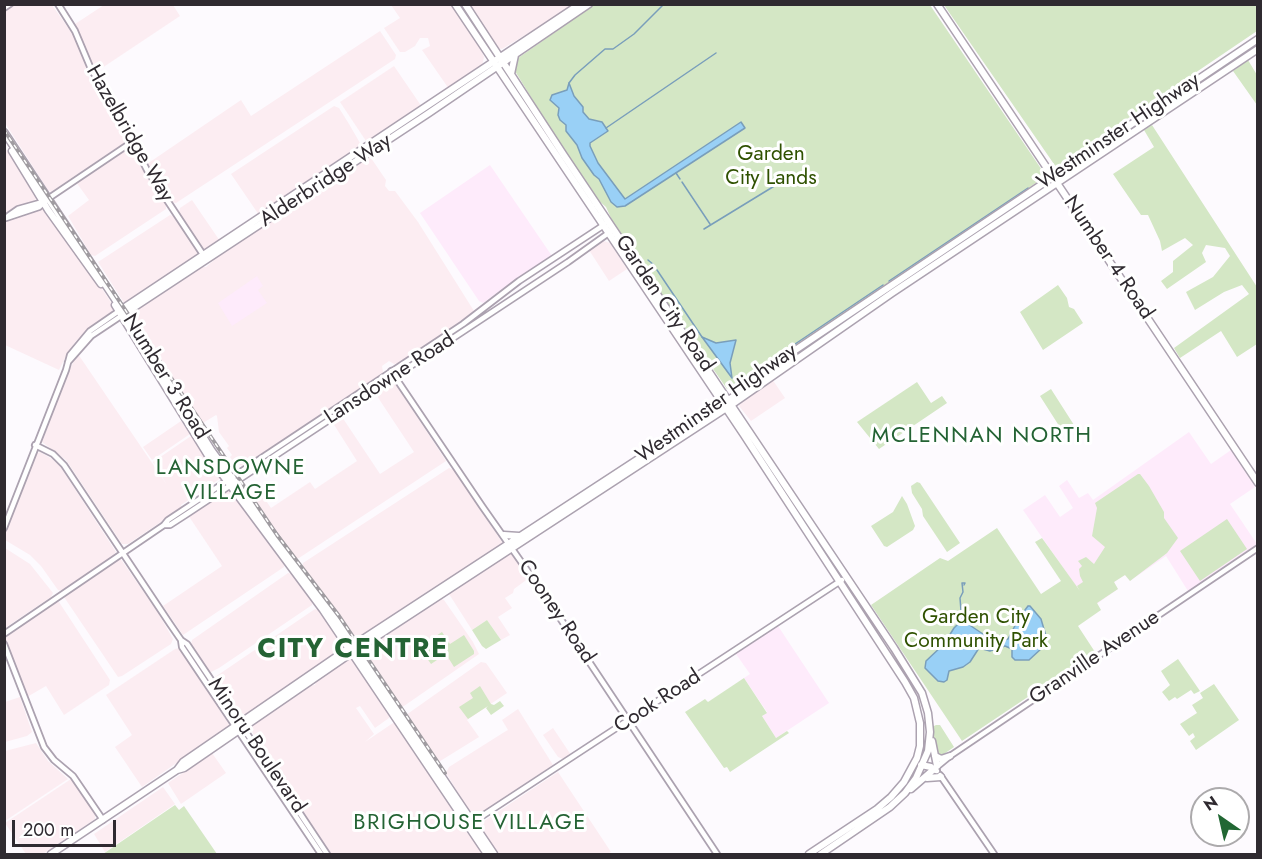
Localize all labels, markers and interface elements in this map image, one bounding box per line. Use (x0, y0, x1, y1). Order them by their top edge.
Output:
street label: Hazelbridge Way (80, 61, 178, 207)
street label: Westminster Highway (1033, 68, 1205, 196)
street label: Alderbridge Way (255, 129, 397, 233)
park label: Garden City Lands (725, 142, 817, 192)
street label: Number 4 Road (1057, 191, 1159, 325)
street label: Garden City Road (609, 231, 719, 377)
street label: Number 3 Road (116, 310, 214, 444)
street label: Lansdowne Road (320, 328, 460, 430)
street label: Westminster Highway (632, 339, 802, 469)
district label: MCLENNAN NORTH (872, 424, 1092, 450)
district label: LANSDOWNE VILLAGE (156, 456, 306, 508)
street label: Cooney Road (512, 555, 600, 669)
park label: Garden City Community Park (904, 605, 1048, 655)
street label: Granville Avenue (1025, 605, 1165, 711)
district label: CITY CENTRE (257, 634, 449, 666)
street label: Cook Road (610, 665, 706, 739)
street label: Minoru Boulevard (202, 674, 310, 818)
north arrow (1190, 787, 1250, 847)
text: N (1199, 790, 1222, 816)
scale bar (15, 808, 118, 846)
district label: BRIGHOUSE VILLAGE (353, 811, 587, 837)
text: 200 m (23, 817, 74, 843)

